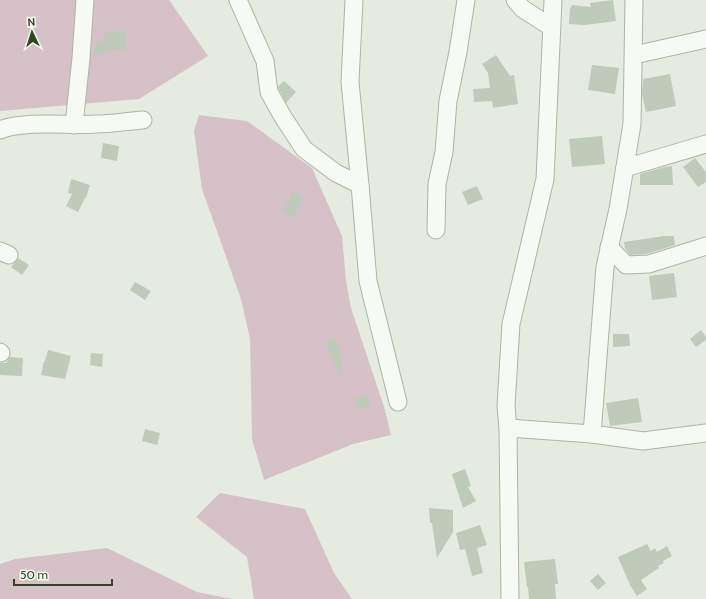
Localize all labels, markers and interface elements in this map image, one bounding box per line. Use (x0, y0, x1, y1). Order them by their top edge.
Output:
north arrow (12, 12, 52, 52)
text: N (27, 15, 36, 29)
scale bar (14, 561, 112, 587)
text: 50 m (20, 567, 48, 582)

